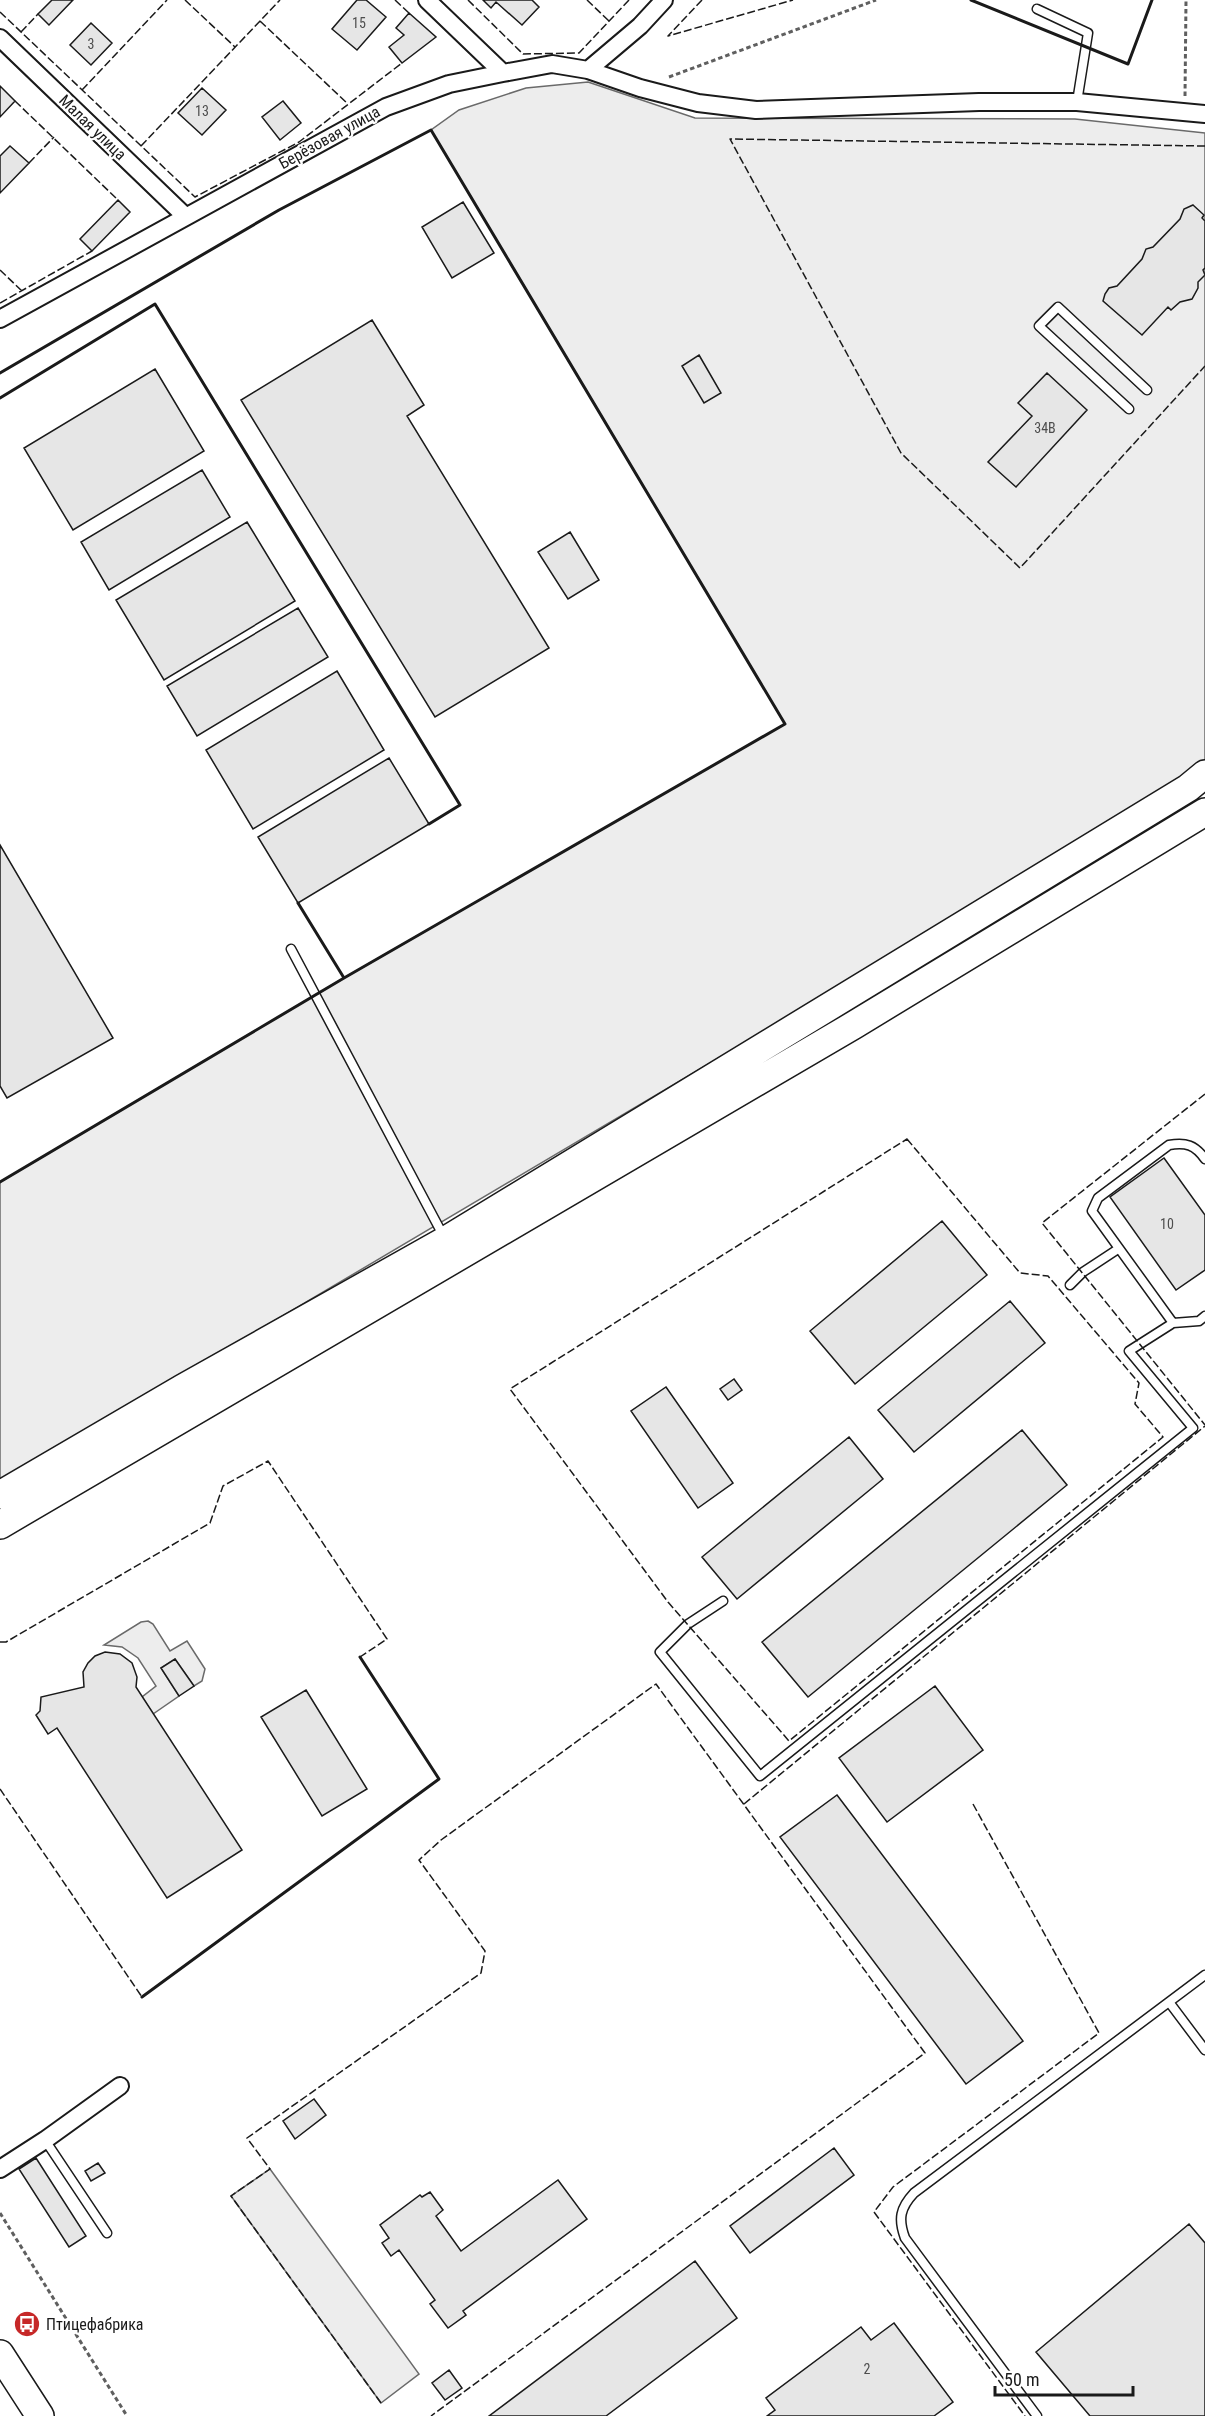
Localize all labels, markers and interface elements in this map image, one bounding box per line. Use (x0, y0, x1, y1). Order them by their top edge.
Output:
house number: 15 (352, 15, 366, 31)
house number: 3 (88, 36, 94, 52)
street label: Малая улица (55, 91, 130, 164)
street label: Берёзовая улица (275, 102, 383, 173)
house number: 13 (195, 103, 209, 119)
house number: 34В (1034, 420, 1056, 436)
house number: 10 (1160, 1216, 1174, 1232)
bus stop icon: Птицефабрика (12, 2309, 42, 2339)
place label: Птицефабрика (46, 2315, 144, 2334)
scale bar (995, 2359, 1133, 2397)
house number: 2 (864, 2361, 871, 2377)
text: 50 m (1004, 2369, 1039, 2390)

